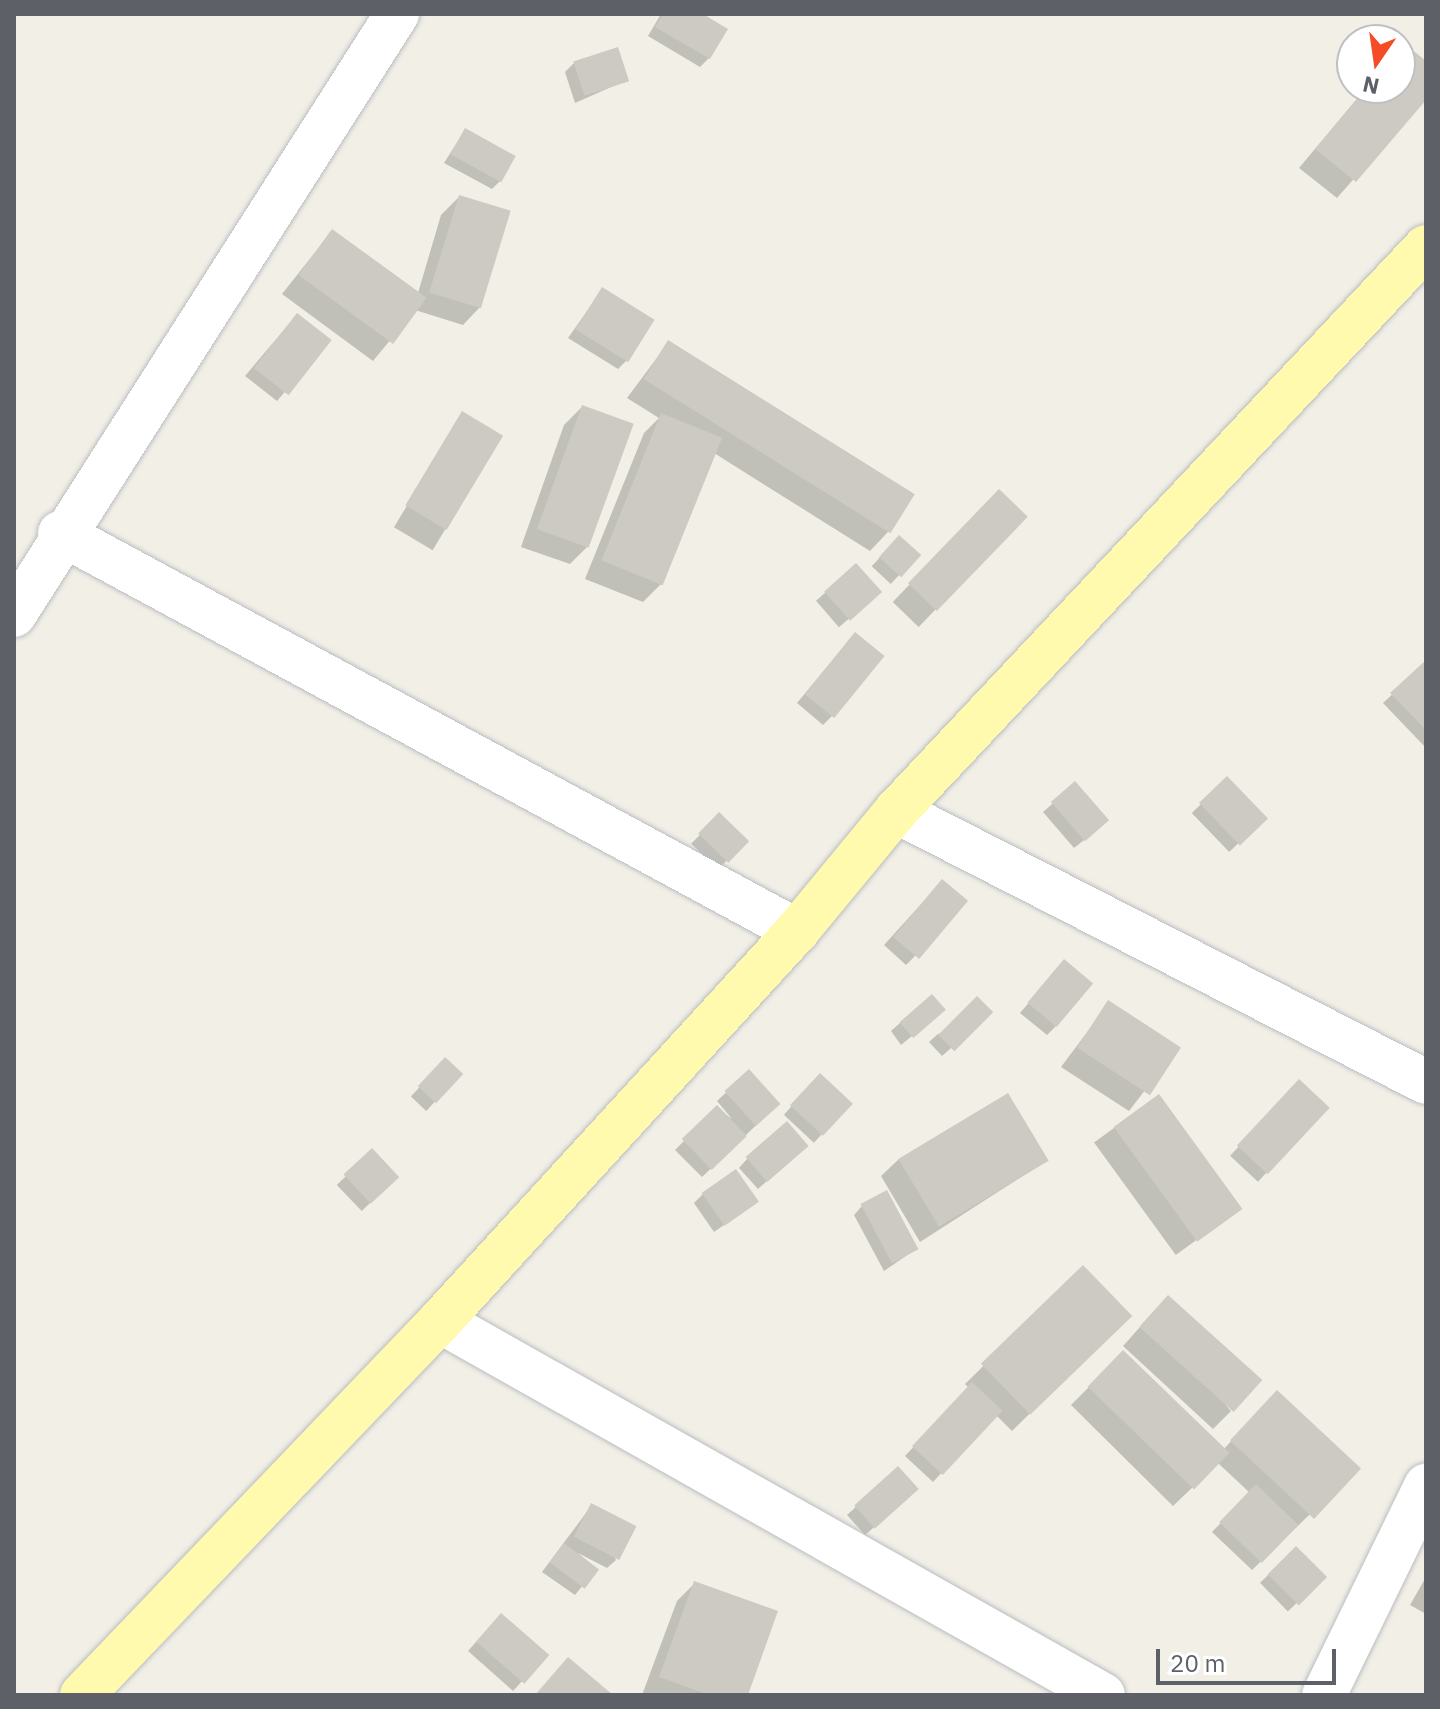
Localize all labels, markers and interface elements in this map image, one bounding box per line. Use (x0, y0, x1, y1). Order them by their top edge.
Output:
north arrow (1336, 24, 1416, 104)
text: N (1360, 70, 1382, 102)
scale bar (1160, 1633, 1340, 1683)
text: 20 m (1170, 1647, 1225, 1679)

